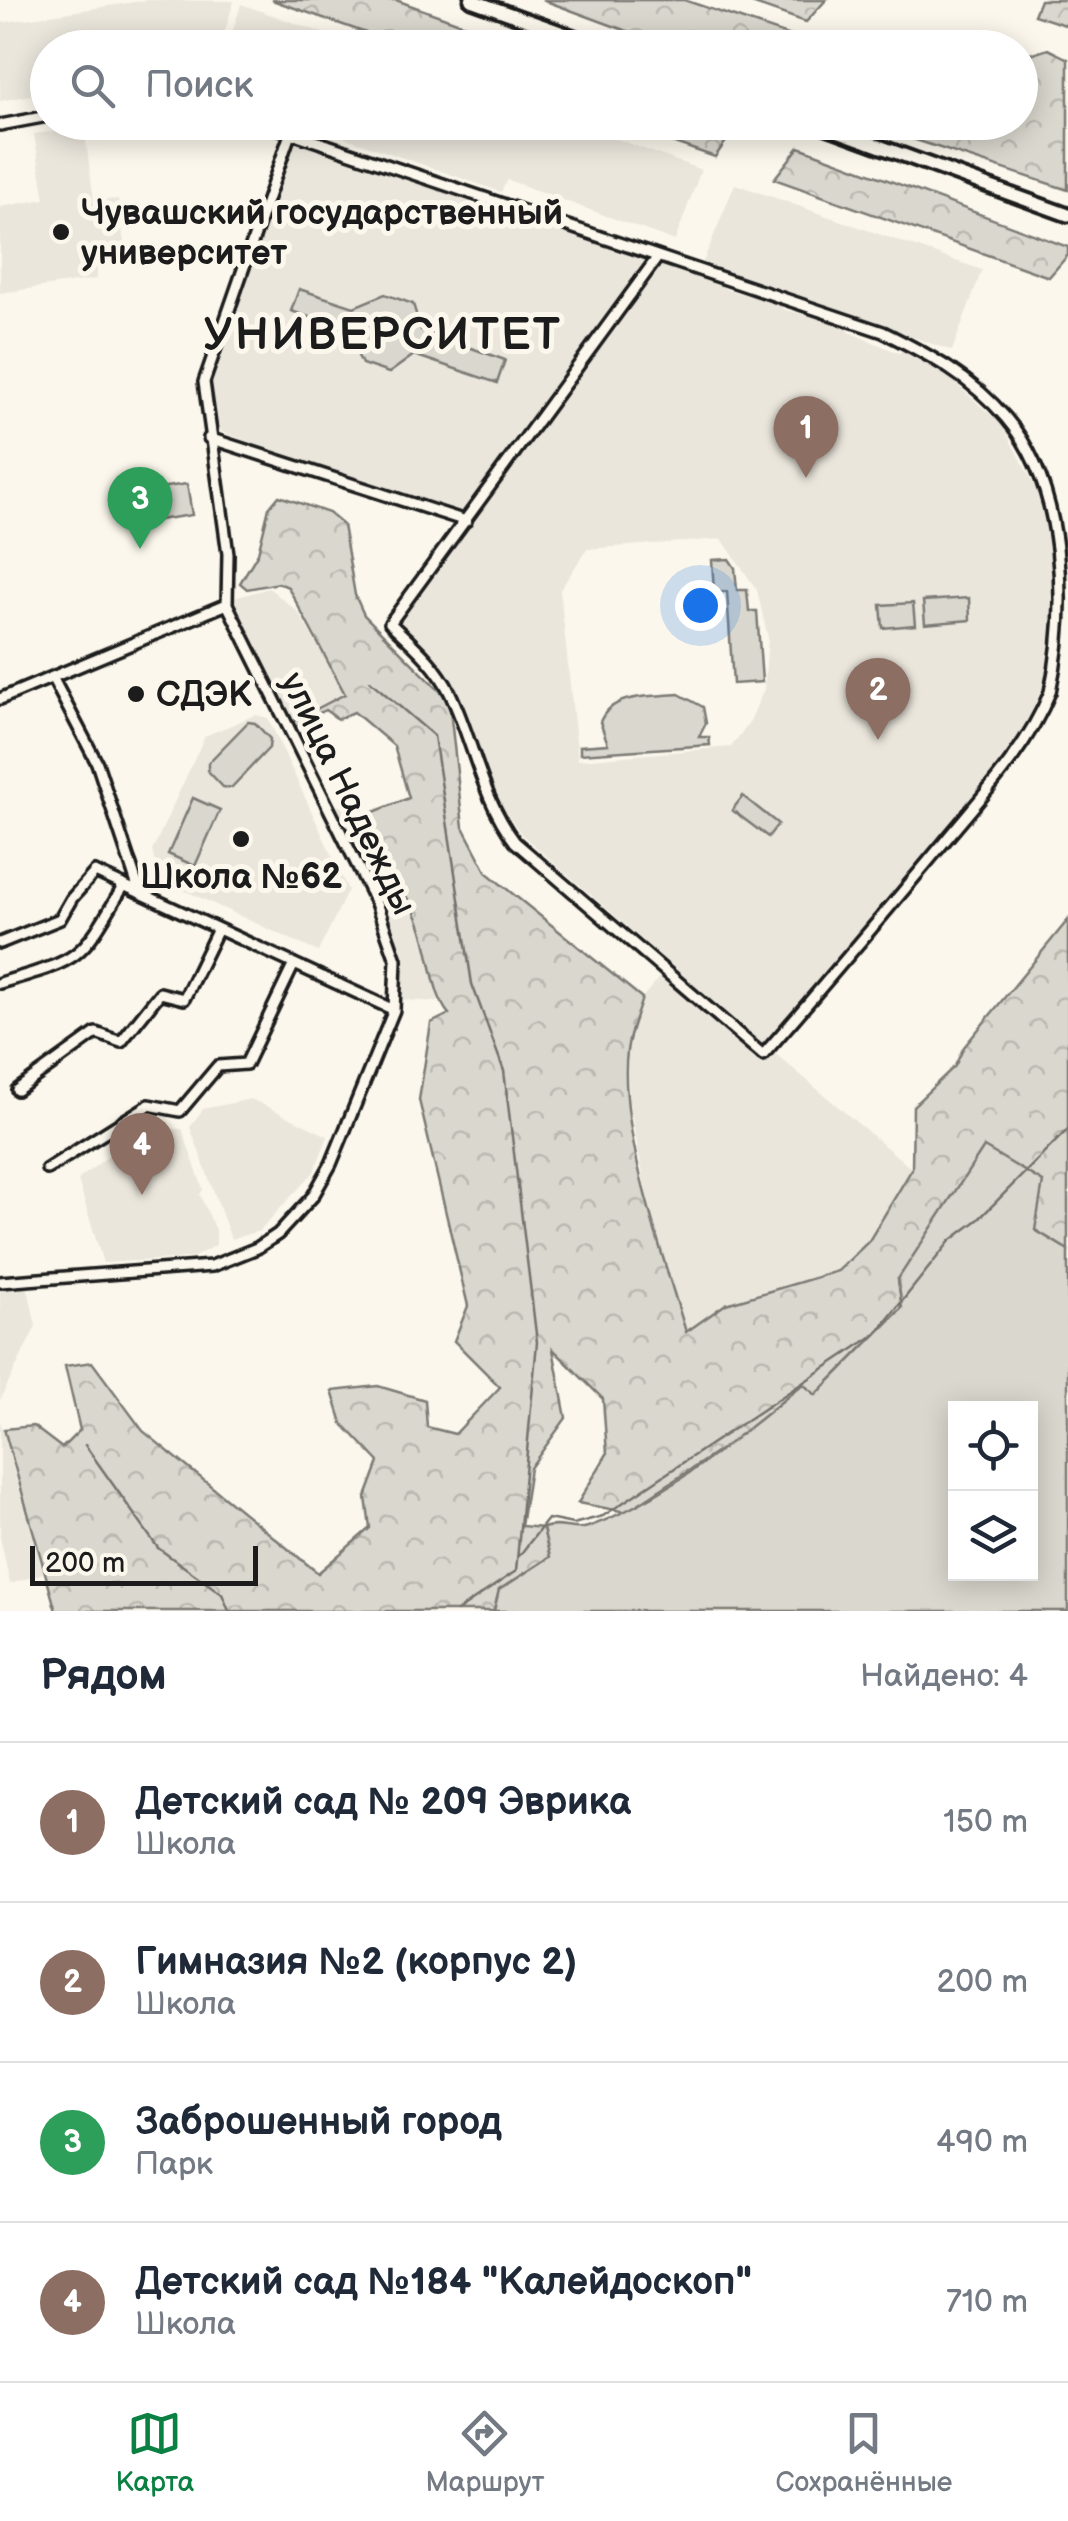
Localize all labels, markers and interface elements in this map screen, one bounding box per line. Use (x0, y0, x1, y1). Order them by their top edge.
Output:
search box (30, 30, 1038, 140)
icon: search (65, 58, 120, 113)
text: Поиск (145, 63, 253, 108)
place label: Чувашский государственный университет (81, 192, 563, 275)
marker: Чувашский государственный университет (50, 221, 72, 243)
district label: УНИВЕРСИТЕТ (204, 308, 562, 363)
pin: 1 (774, 396, 838, 478)
pin: 3 (108, 466, 172, 549)
your location (675, 580, 726, 631)
pin: 2 (846, 658, 910, 740)
street label: улица Надежды (270, 665, 425, 922)
place label: СДЭК (156, 674, 252, 717)
marker: СДЭК (125, 683, 147, 705)
marker: Школа №62 (230, 828, 252, 850)
place label: Школа №62 (140, 856, 342, 899)
pin: 4 (110, 1112, 174, 1195)
map controls (948, 1401, 1038, 1581)
button: locate (948, 1401, 1038, 1491)
button: layers (948, 1491, 1038, 1581)
scale bar (30, 1541, 258, 1586)
text: 200 m (45, 1547, 125, 1580)
text: Рядом (40, 1651, 167, 1702)
text: Найдено: 4 (860, 1657, 1028, 1696)
text: Детский сад № 209 Эврика (135, 1780, 631, 1825)
text: 1 (66, 1803, 79, 1842)
text: 150 m (943, 1803, 1028, 1842)
text: Школа (135, 1825, 236, 1864)
text: Гимназия №2 (корпус 2) (135, 1940, 577, 1985)
text: 2 (63, 1963, 82, 2002)
text: 200 m (936, 1963, 1028, 2002)
text: Школа (135, 1985, 236, 2024)
text: Заброшенный город (135, 2100, 502, 2145)
text: 3 (63, 2123, 82, 2162)
text: 490 m (936, 2123, 1028, 2162)
text: Парк (135, 2145, 213, 2184)
text: Детский сад №184 "Калейдоскоп" (135, 2260, 752, 2305)
text: 4 (63, 2283, 82, 2322)
text: 710 m (946, 2283, 1028, 2322)
text: Школа (135, 2305, 236, 2344)
tab: Карта (116, 2406, 194, 2499)
tab: Маршрут (425, 2406, 544, 2499)
tab: Сохранённые (776, 2406, 952, 2499)

